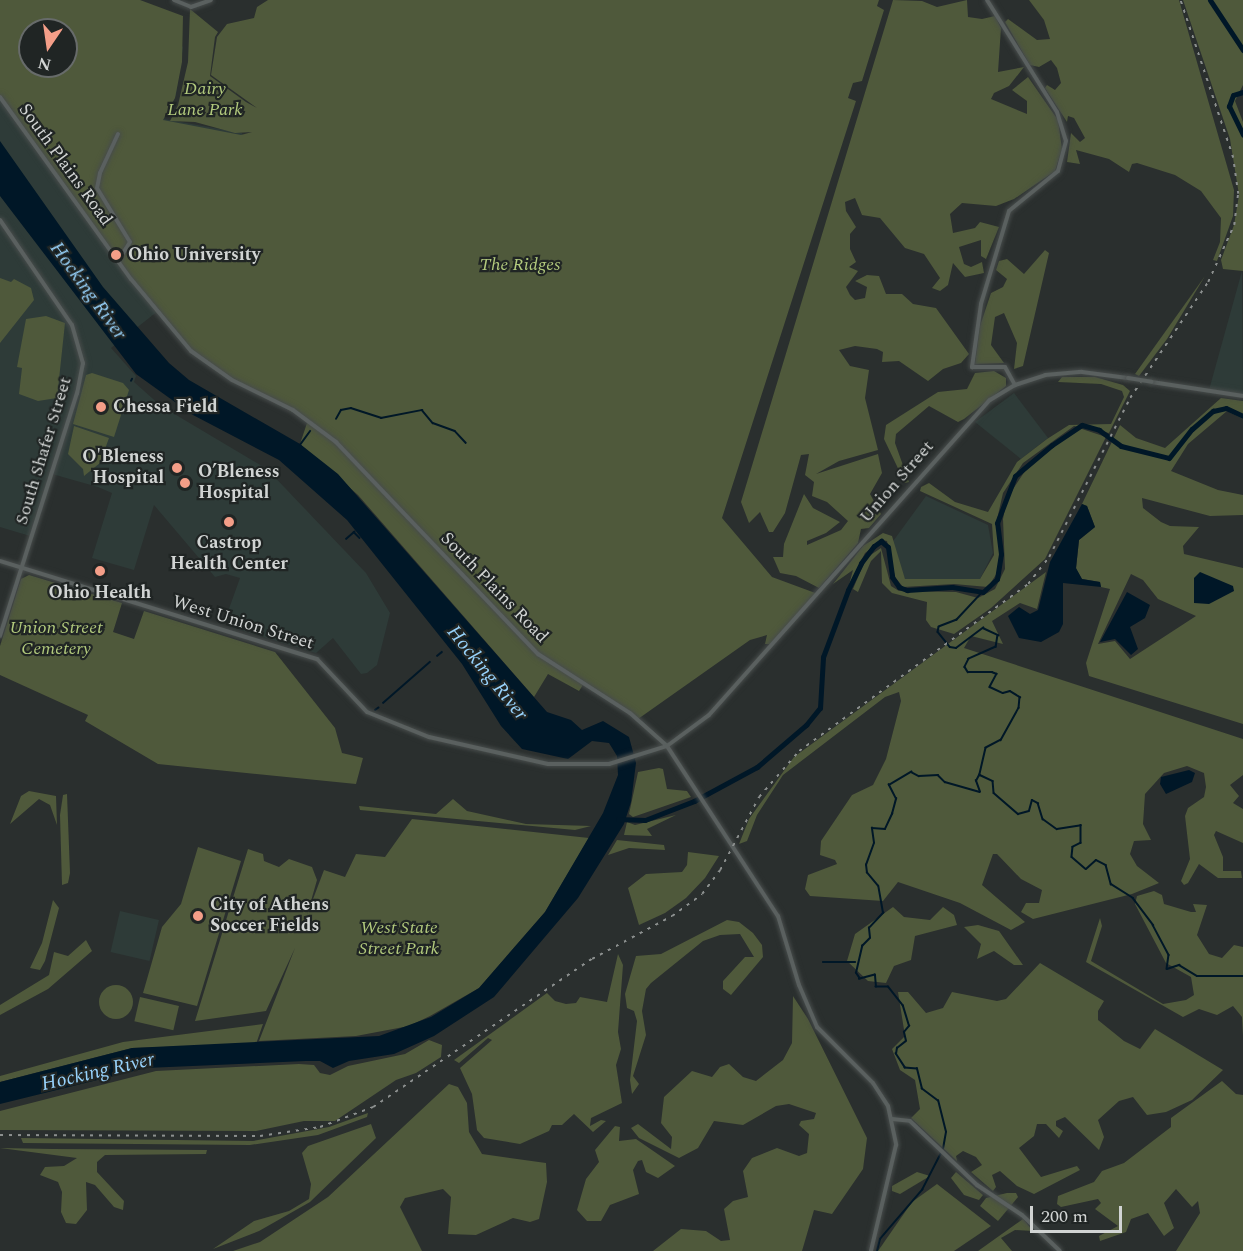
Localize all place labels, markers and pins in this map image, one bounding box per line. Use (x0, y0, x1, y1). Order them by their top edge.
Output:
place label: Ohio University (128, 244, 260, 266)
marker: Ohio University (109, 248, 123, 262)
place label: Chessa Field (113, 396, 218, 418)
marker: Chessa Field (94, 400, 108, 414)
place label: O'Bleness Hospital (82, 447, 164, 490)
marker: O'Bleness Hospital (168, 459, 186, 477)
place label: O’Bleness Hospital (198, 462, 280, 504)
marker: O’Bleness Hospital (176, 474, 194, 492)
marker: Castrop Health Center (220, 513, 238, 531)
place label: Castrop Health Center (170, 533, 288, 576)
marker: Ohio Health (91, 562, 109, 580)
place label: Ohio Health (49, 582, 151, 604)
place label: City of Athens Soccer Fields (210, 895, 329, 938)
marker: City of Athens Soccer Fields (191, 909, 205, 923)

